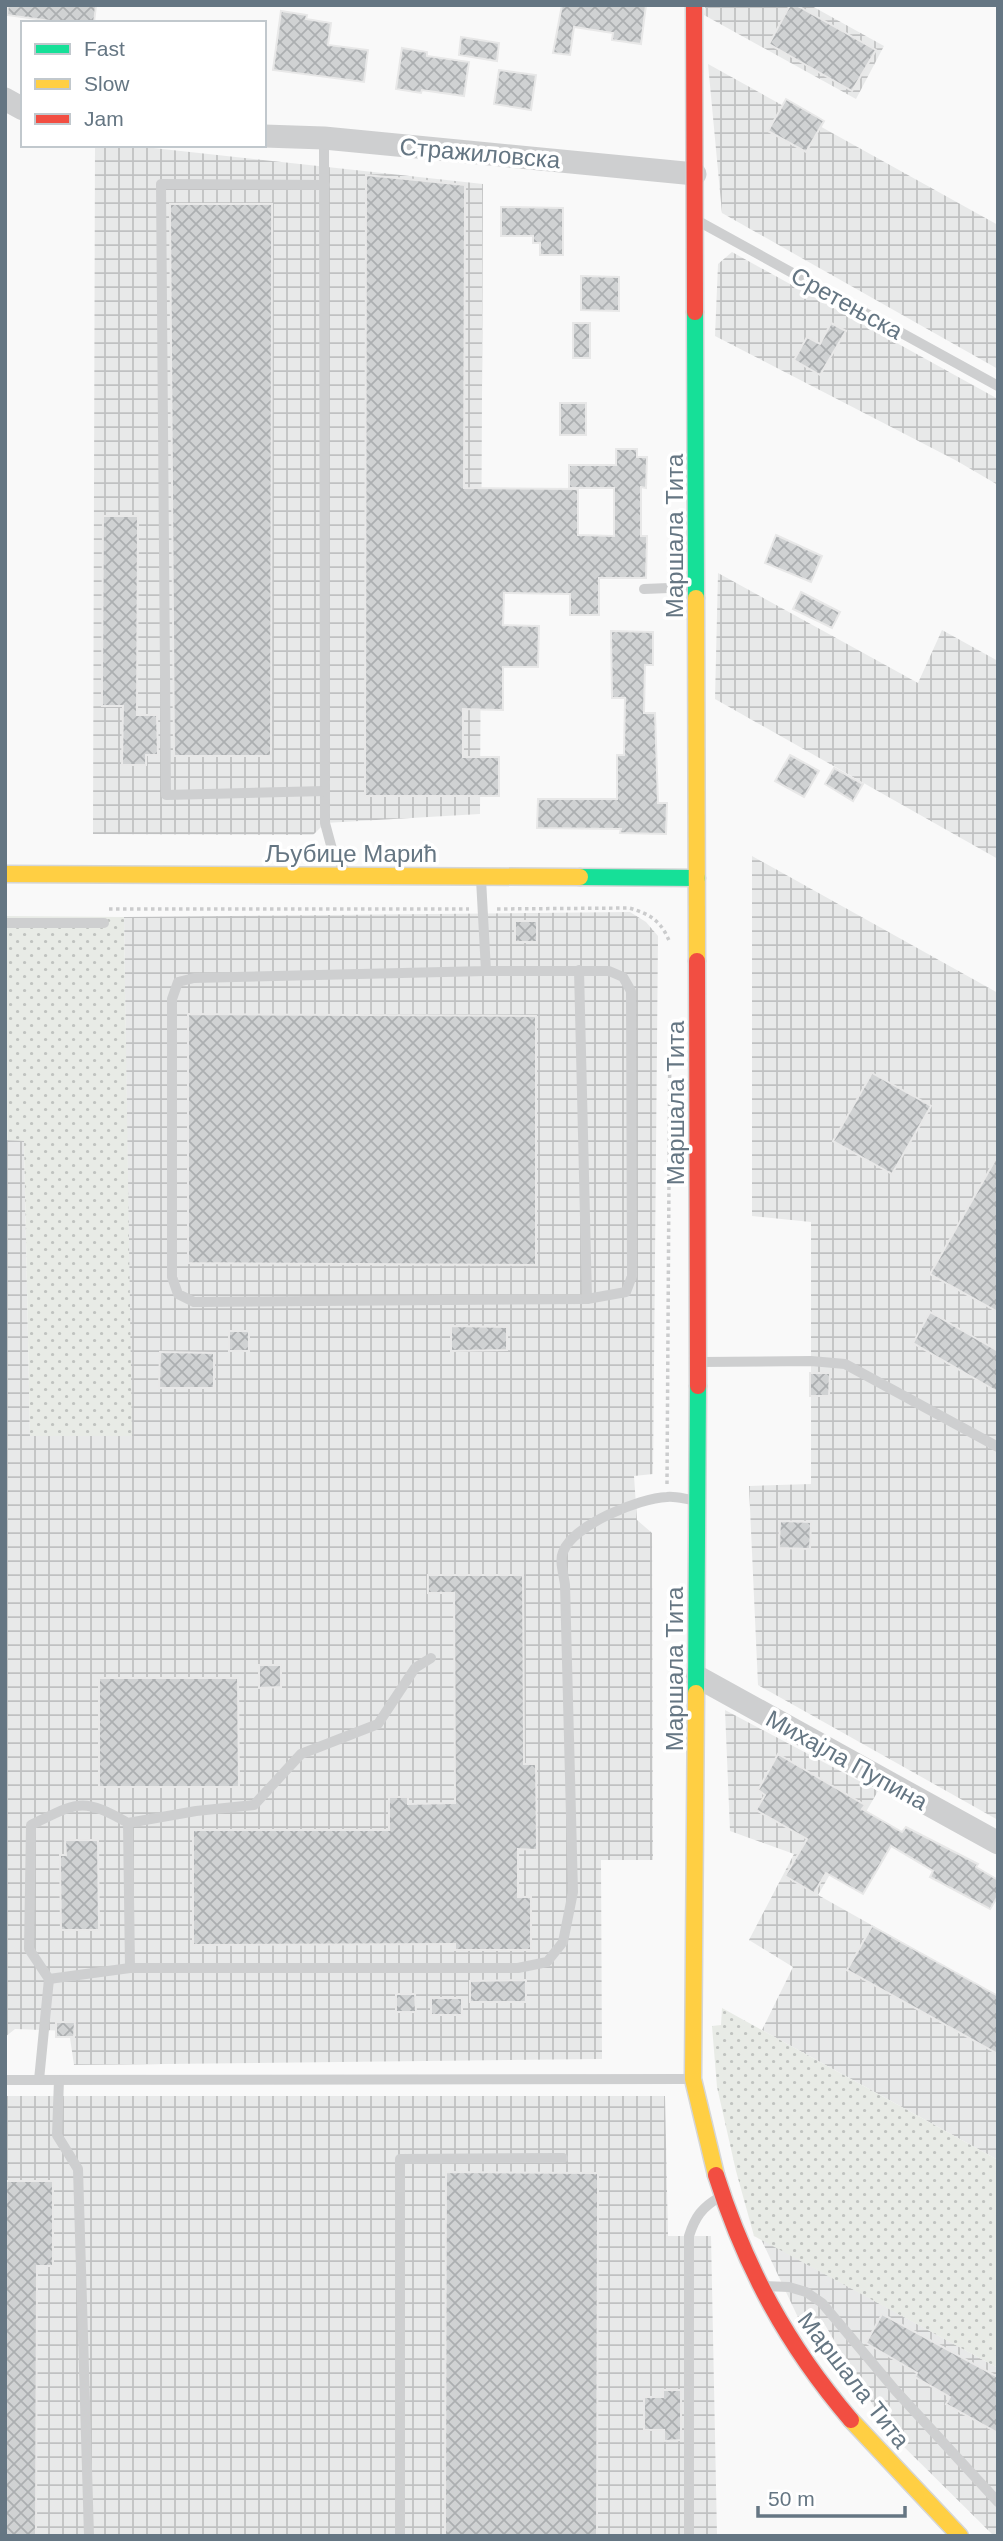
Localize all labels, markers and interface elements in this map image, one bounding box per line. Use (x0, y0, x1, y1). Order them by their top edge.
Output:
legend (21, 21, 266, 147)
text: Fast (84, 37, 125, 60)
text: Slow (84, 72, 130, 95)
text: Jam (84, 107, 124, 130)
street label: Стражиловска (399, 133, 562, 174)
street label: Сретењска (787, 261, 908, 345)
street label: Маршала Тита (661, 453, 688, 618)
street label: Љубице Марић (265, 840, 437, 867)
street label: Маршала Тита (662, 1020, 689, 1185)
street label: Маршала Тита (661, 1586, 688, 1751)
street label: Михајла Пупина (762, 1705, 933, 1816)
street label: Маршала Тита (793, 2307, 916, 2454)
scale bar (758, 2474, 905, 2518)
text: 50 m (768, 2487, 815, 2510)

